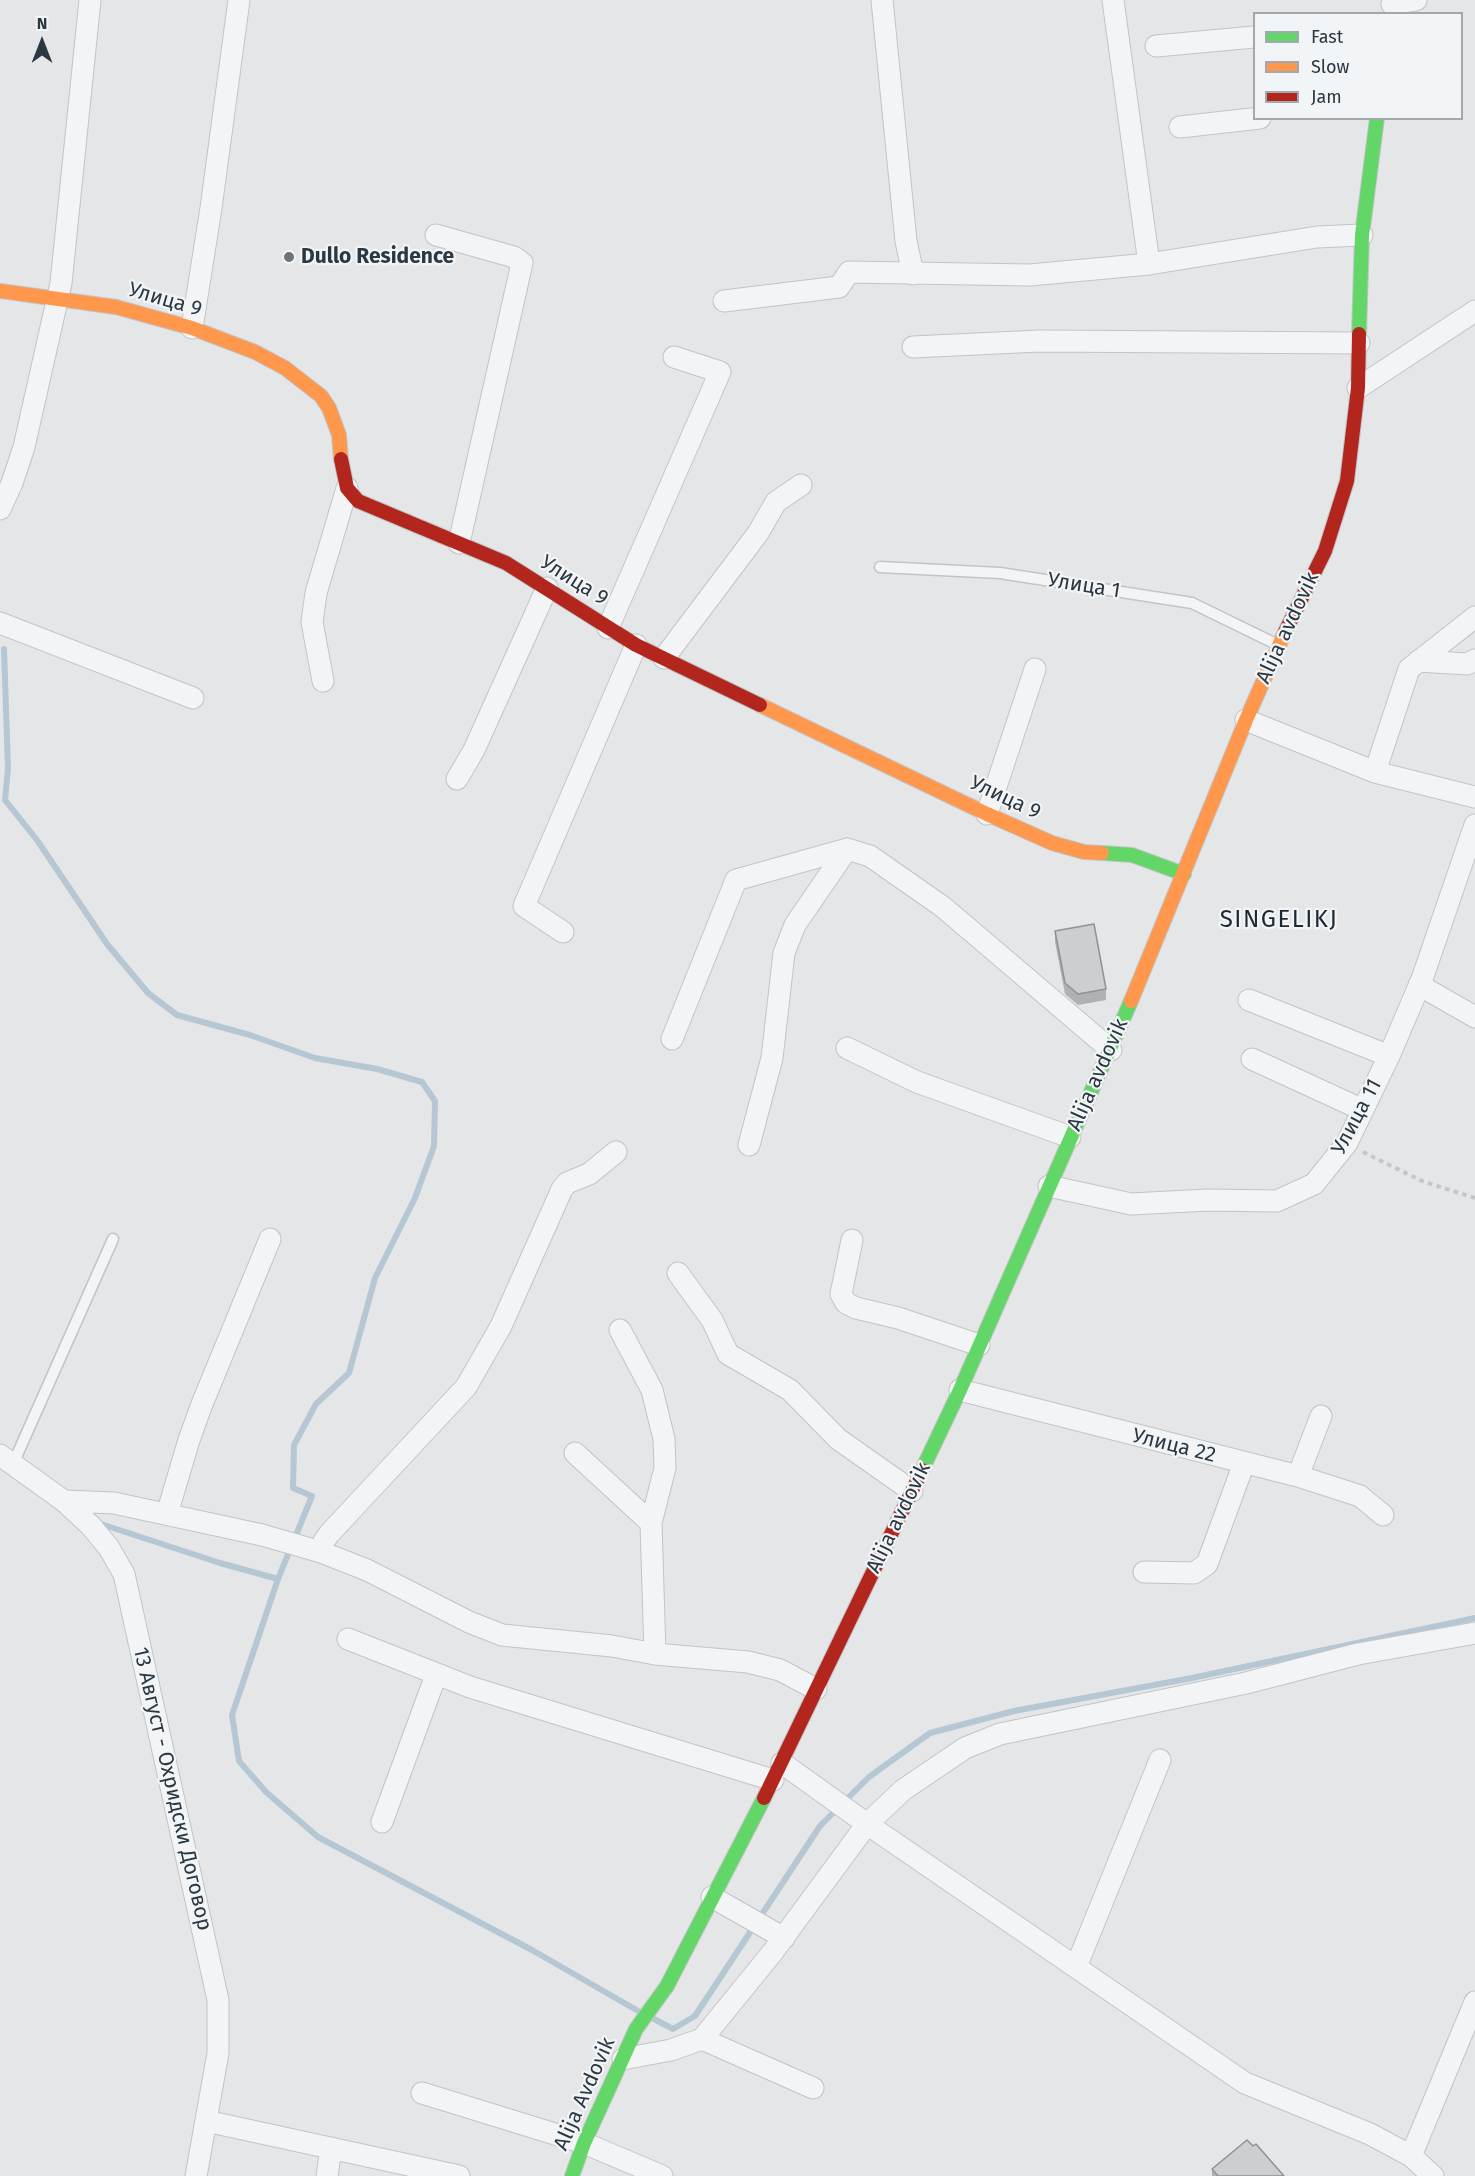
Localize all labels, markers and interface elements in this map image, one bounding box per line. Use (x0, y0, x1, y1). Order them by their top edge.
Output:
north arrow (12, 12, 72, 72)
legend (1253, 12, 1463, 120)
text: N (37, 14, 47, 33)
text: Fast (1311, 26, 1343, 48)
text: Slow (1311, 56, 1349, 78)
text: Jam (1311, 86, 1342, 108)
place label: Dullo Residence (301, 244, 454, 270)
marker: Dullo Residence (282, 250, 296, 264)
street label: Улица 9 (125, 278, 205, 322)
street label: Улица 9 (535, 550, 613, 612)
street label: Улица 1 (1046, 568, 1122, 604)
street label: Alija avdovik (1251, 568, 1325, 688)
street label: Улица 9 (966, 771, 1044, 825)
district label: SINGELIKJ (1220, 906, 1338, 934)
street label: Alija avdovik (1062, 1015, 1134, 1135)
street label: Улица 11 (1327, 1075, 1387, 1159)
street label: Улица 22 (1130, 1423, 1218, 1469)
street label: Alija avdovik (861, 1459, 937, 1577)
street label: 13 Август - Охридски Договор (127, 1645, 217, 1933)
street label: Alija Avdovik (549, 2034, 621, 2154)

